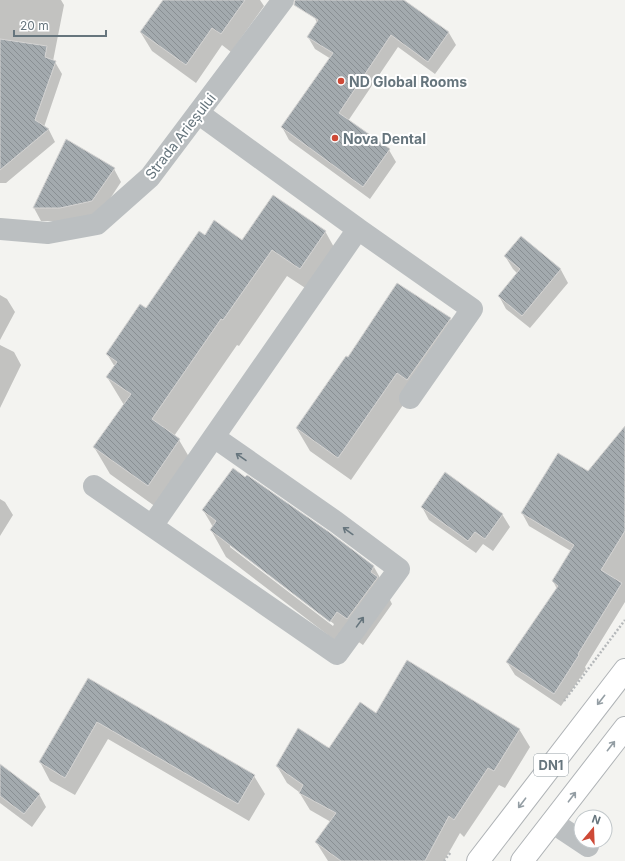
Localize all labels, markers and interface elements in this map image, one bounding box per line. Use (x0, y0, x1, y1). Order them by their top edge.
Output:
scale bar (14, 12, 106, 38)
text: 20 m (20, 18, 49, 33)
place label: ND Global Rooms (349, 73, 467, 90)
marker: ND Global Rooms (336, 76, 346, 86)
street label: Strada Arieșului (141, 90, 220, 183)
place label: Nova Dental (343, 130, 426, 147)
marker: Nova Dental (330, 133, 340, 143)
one-way arrow (236, 453, 247, 461)
one-way arrow (343, 527, 354, 535)
one-way arrow (356, 617, 364, 628)
one-way arrow (597, 695, 605, 706)
one-way arrow (607, 740, 616, 751)
road number: DN1 (534, 754, 568, 776)
one-way arrow (567, 792, 576, 803)
one-way arrow (517, 798, 526, 809)
north arrow (573, 809, 613, 849)
text: N (590, 812, 603, 828)

